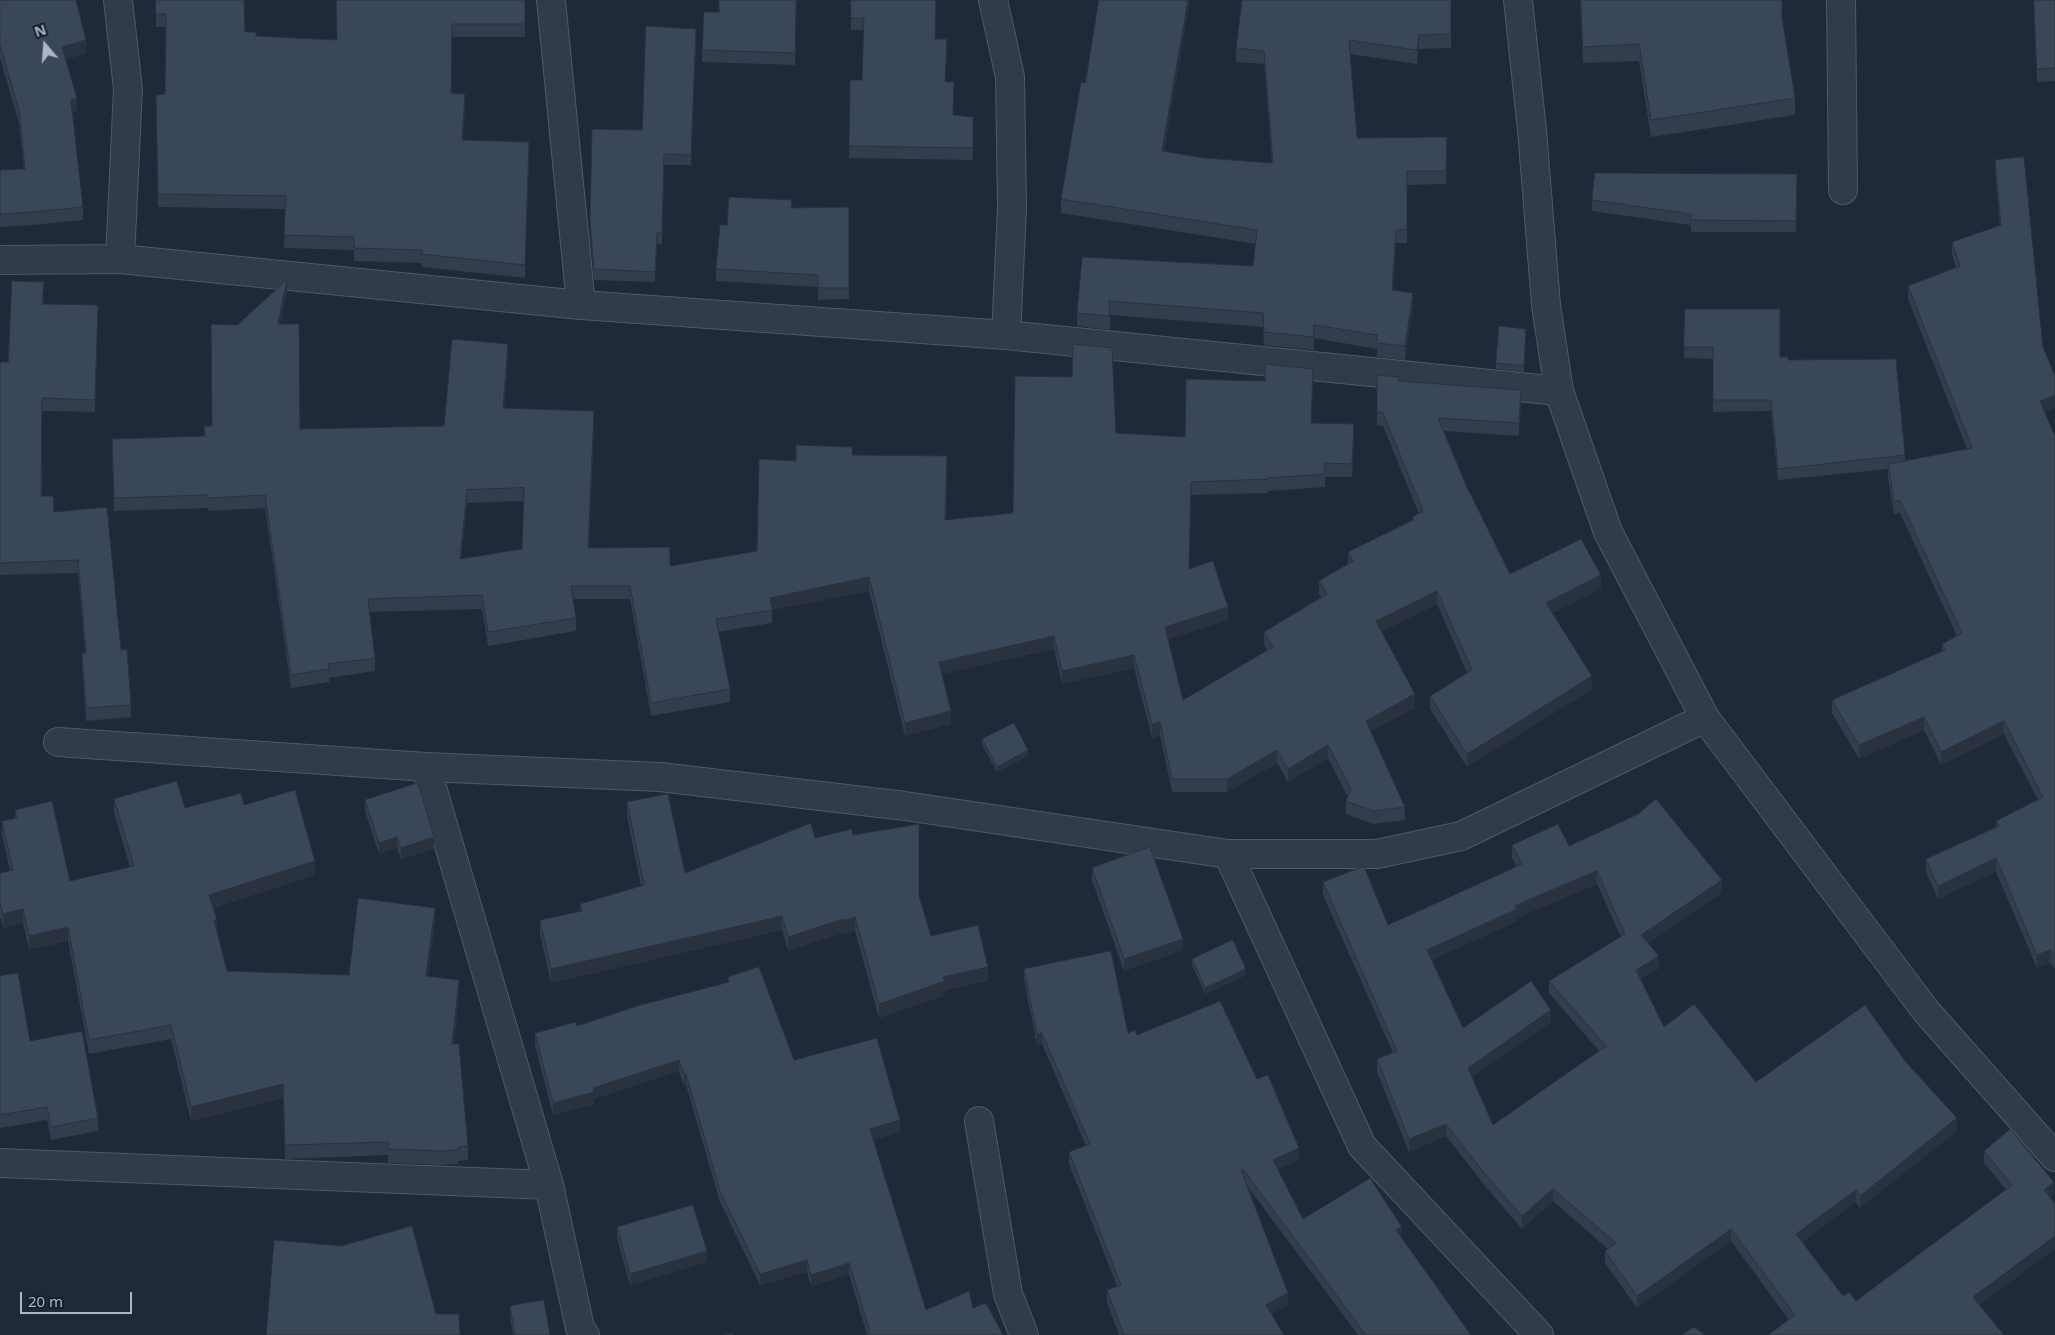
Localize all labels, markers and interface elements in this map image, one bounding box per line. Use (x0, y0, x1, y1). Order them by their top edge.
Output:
text: N (32, 19, 49, 41)
north arrow (20, 20, 70, 70)
scale bar (22, 1282, 135, 1314)
text: 20 m (28, 1291, 63, 1311)

